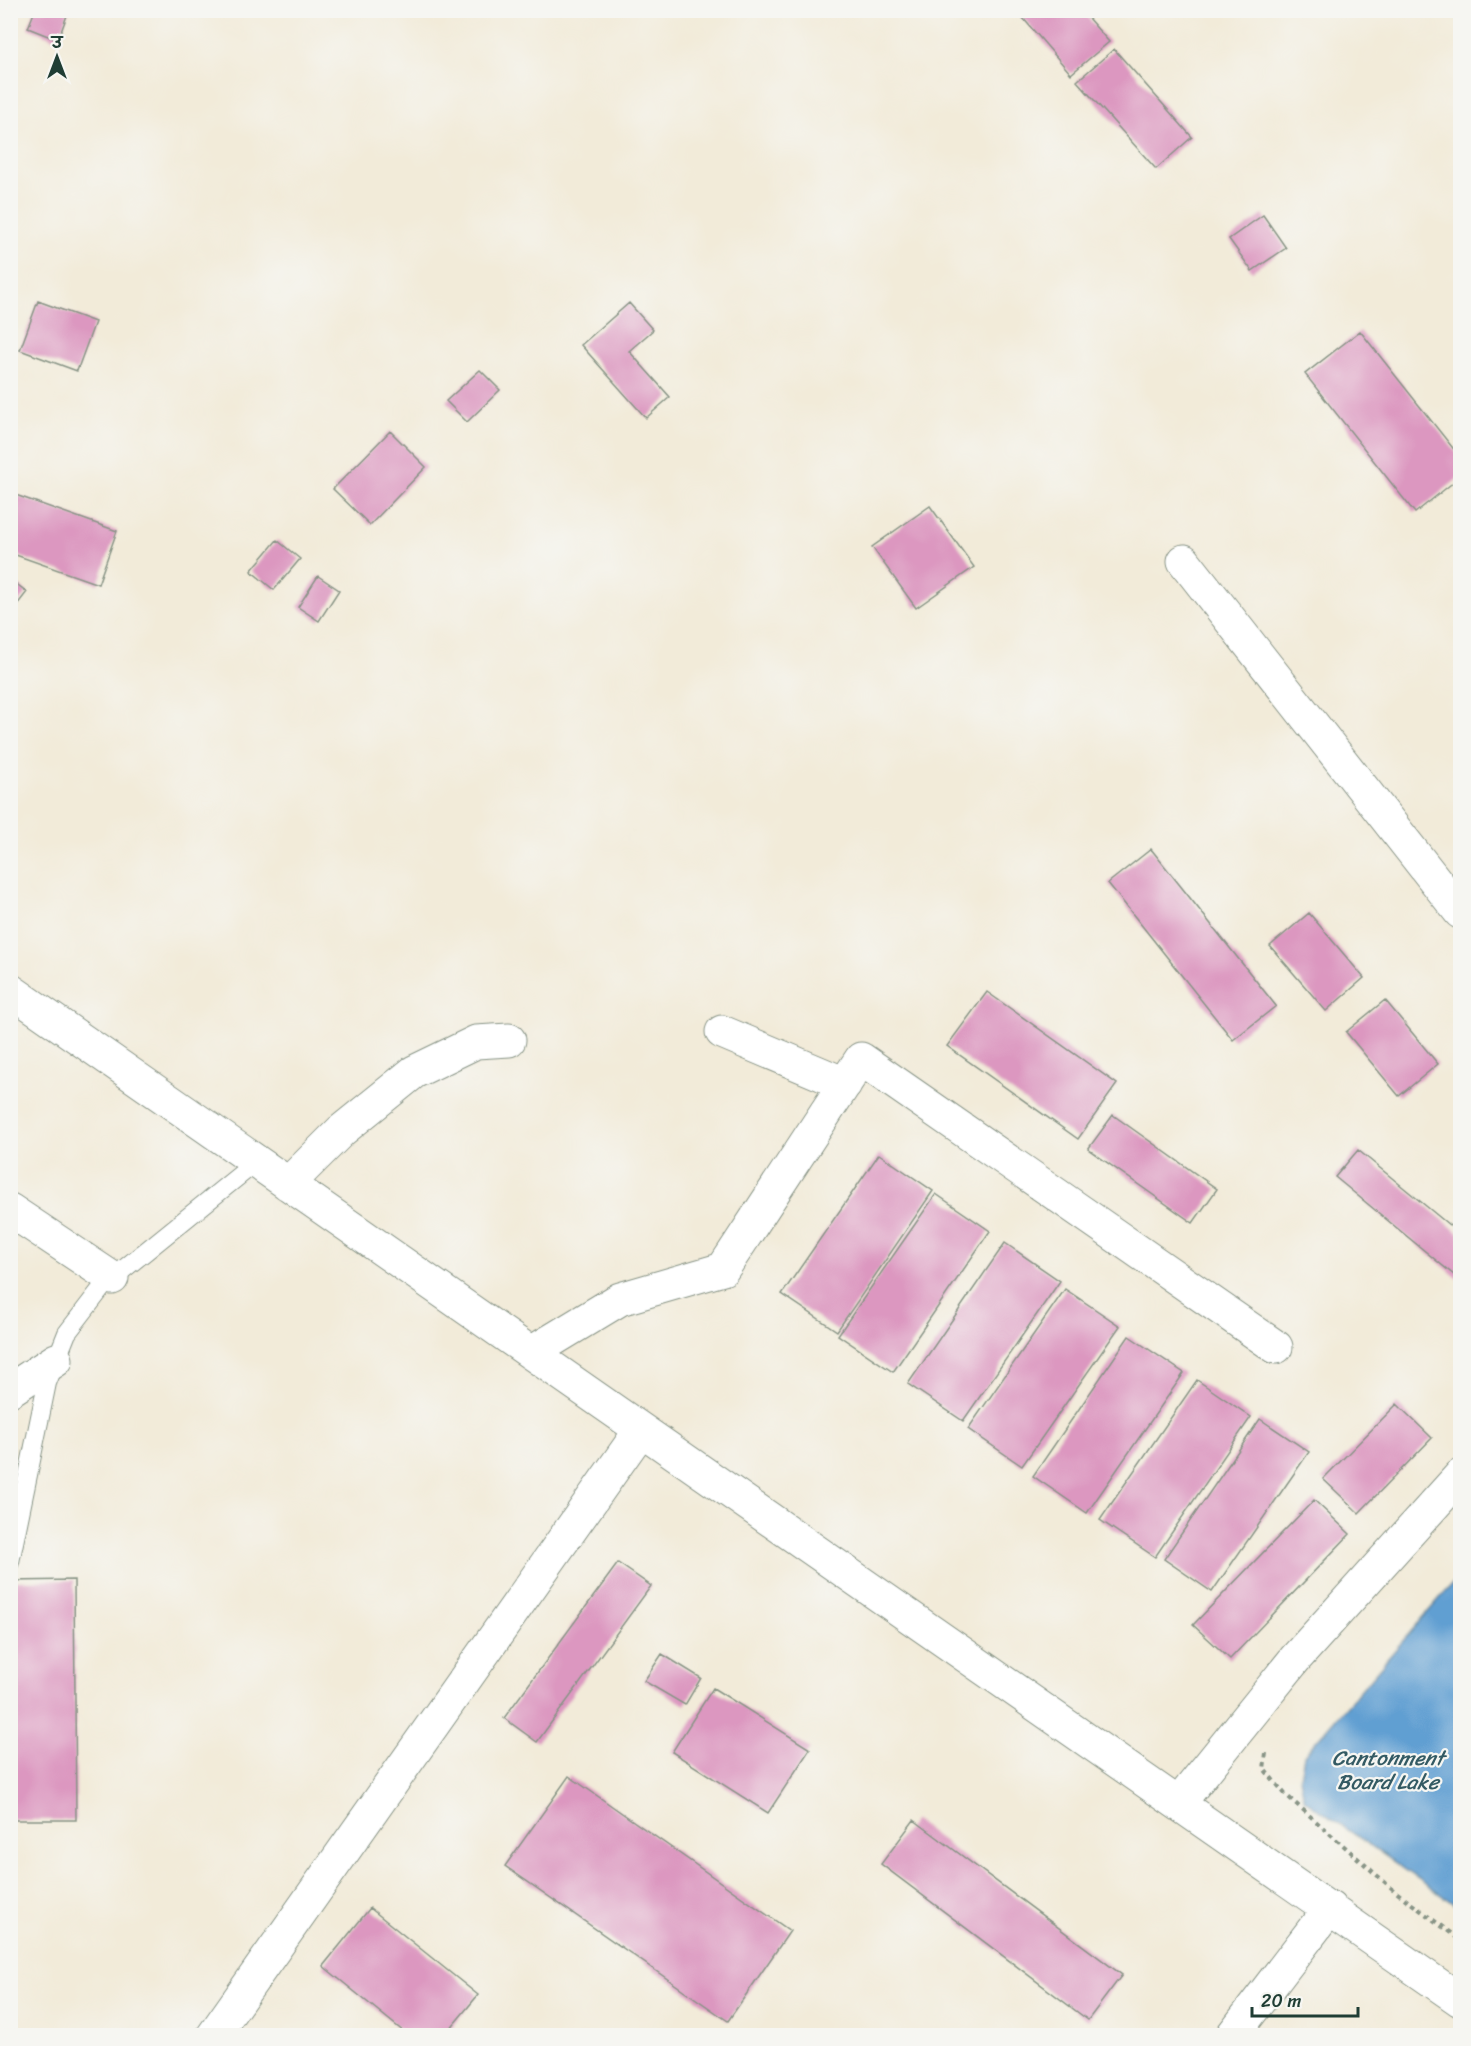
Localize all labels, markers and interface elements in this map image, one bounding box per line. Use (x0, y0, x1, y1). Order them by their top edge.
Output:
north arrow (27, 27, 87, 87)
text: उ (50, 28, 64, 57)
water label: Cantonment Board Lake (1332, 1739, 1448, 1801)
scale bar (1252, 1980, 1358, 2018)
text: 20 m (1261, 1985, 1301, 2017)

